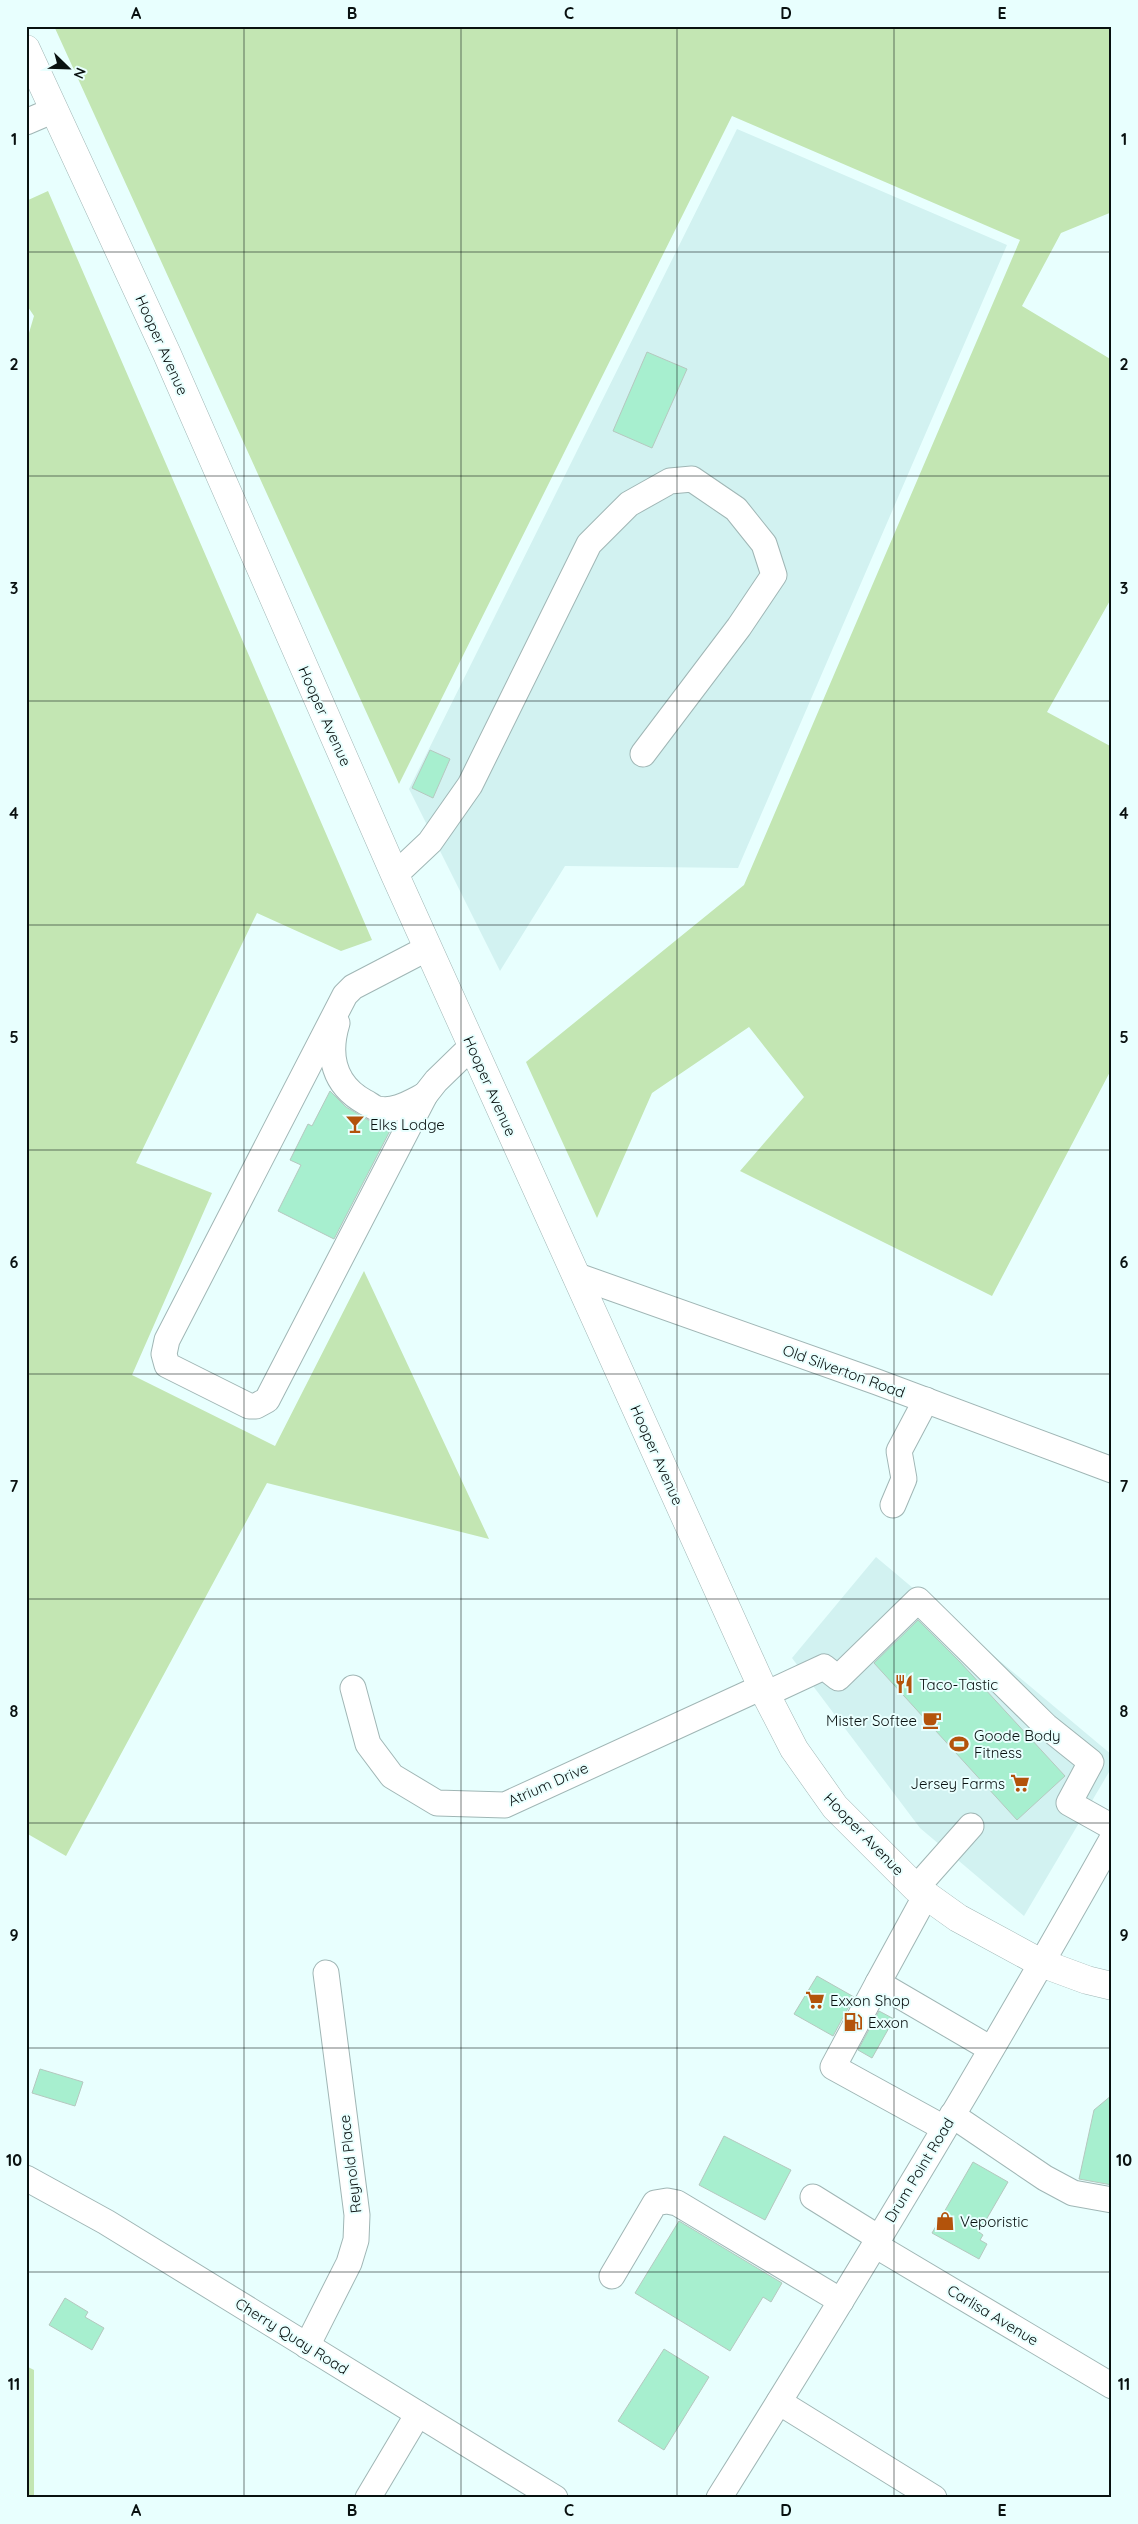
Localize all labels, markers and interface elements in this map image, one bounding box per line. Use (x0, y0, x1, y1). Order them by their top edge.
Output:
text: A (131, 3, 142, 23)
text: B (347, 3, 357, 23)
text: C (564, 3, 574, 23)
text: D (780, 3, 792, 23)
text: E (997, 3, 1007, 23)
north arrow (42, 42, 92, 92)
text: N (70, 65, 90, 81)
text: 1 (11, 129, 17, 149)
text: 1 (1121, 129, 1127, 149)
street label: Hooper Avenue (131, 292, 193, 398)
text: 2 (9, 354, 19, 374)
text: 2 (1119, 354, 1129, 374)
text: 3 (10, 578, 18, 598)
text: 3 (1120, 578, 1128, 598)
street label: Hooper Avenue (294, 663, 356, 769)
text: 4 (9, 803, 19, 823)
text: 4 (1119, 803, 1129, 823)
text: 5 (9, 1027, 19, 1047)
text: 5 (1119, 1027, 1129, 1047)
street label: Hooper Avenue (459, 1033, 521, 1139)
bar icon: Elks Lodge (344, 1113, 366, 1135)
place label: Elks Lodge (370, 1115, 445, 1134)
text: 6 (10, 1252, 19, 1272)
text: 6 (1120, 1252, 1129, 1272)
street label: Old Silverton Road (780, 1340, 908, 1402)
street label: Hooper Avenue (626, 1402, 688, 1508)
text: 7 (10, 1476, 19, 1496)
text: 7 (1120, 1476, 1129, 1496)
restaurant icon: Taco-Tastic (893, 1673, 915, 1695)
place label: Taco-Tastic (919, 1675, 998, 1694)
text: 8 (10, 1701, 19, 1721)
text: 8 (1120, 1701, 1129, 1721)
cafe icon: Mister Softee (921, 1709, 943, 1731)
place label: Mister Softee (826, 1711, 917, 1730)
place label: Goode Body Fitness (974, 1726, 1061, 1762)
sports icon: Goode Body Fitness (948, 1733, 970, 1755)
street label: Atrium Drive (505, 1758, 591, 1810)
supermarket icon: Jersey Farms (1009, 1772, 1031, 1794)
place label: Jersey Farms (910, 1774, 1005, 1793)
street label: Hooper Avenue (820, 1789, 908, 1879)
text: 9 (9, 1925, 19, 1945)
text: 9 (1119, 1925, 1129, 1945)
supermarket icon: Exxon Shop (804, 1989, 826, 2011)
place label: Exxon Shop (830, 1991, 910, 2010)
fuel station icon: Exxon (842, 2011, 864, 2033)
place label: Exxon (868, 2013, 909, 2032)
street label: Reynold Place (335, 2114, 365, 2214)
street label: Drum Point Road (880, 2114, 958, 2226)
text: 10 (6, 2150, 22, 2170)
text: 10 (1116, 2150, 1132, 2170)
shop icon: Veporistic (934, 2210, 956, 2232)
place label: Veporistic (960, 2212, 1029, 2231)
street label: Carlisa Avenue (944, 2280, 1042, 2350)
street label: Cherry Quay Road (232, 2293, 352, 2379)
text: 11 (8, 2374, 20, 2394)
text: 11 (1118, 2374, 1130, 2394)
text: A (131, 2500, 142, 2520)
text: B (347, 2500, 357, 2520)
text: C (564, 2500, 574, 2520)
text: D (780, 2500, 792, 2520)
text: E (997, 2500, 1007, 2520)

